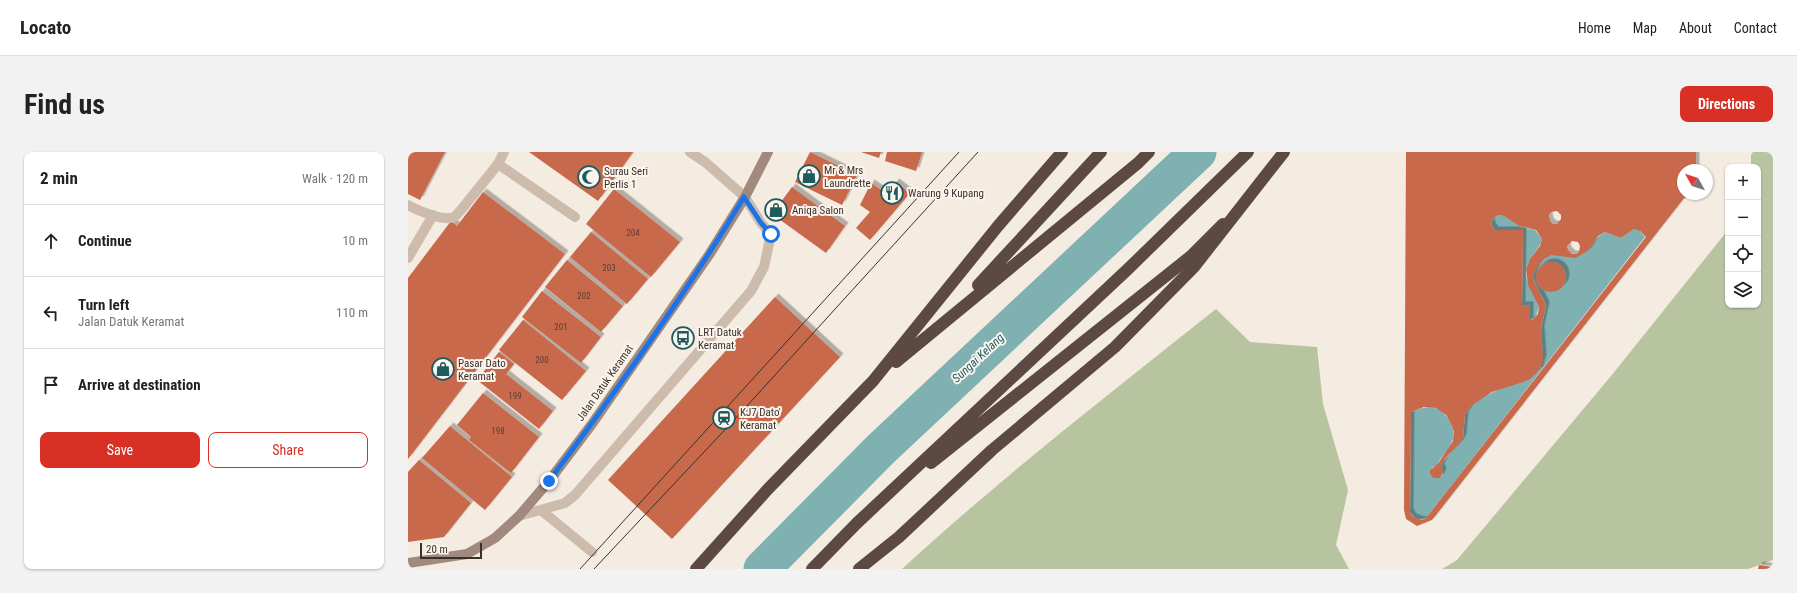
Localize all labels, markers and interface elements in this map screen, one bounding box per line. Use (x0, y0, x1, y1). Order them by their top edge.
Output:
text: Locato (20, 16, 71, 39)
text: Home (1578, 20, 1611, 36)
text: Map (1633, 20, 1657, 36)
text: About (1679, 20, 1712, 36)
text: Contact (1734, 20, 1777, 36)
button: Directions (1680, 86, 1773, 122)
text: Find us (24, 88, 105, 121)
shop icon: Mr & Mrs Laundrette (796, 163, 822, 189)
mosque icon: Surau Seri Perlis 1 (576, 164, 602, 190)
place label: Mr & Mrs Laundrette (824, 164, 871, 190)
north arrow (1677, 164, 1713, 200)
map controls (1725, 164, 1761, 308)
button: + (1725, 164, 1761, 200)
place label: Surau Seri Perlis 1 (604, 165, 648, 191)
text: 2 min (40, 168, 78, 188)
text: Walk · 120 m (302, 171, 368, 186)
restaurant icon: Warung 9 Kupang (879, 180, 905, 206)
place label: Warung 9 Kupang (908, 187, 984, 200)
shop icon: Aniqa Salon (763, 197, 789, 223)
button: − (1725, 200, 1761, 236)
place label: Aniqa Salon (792, 204, 844, 217)
route start (762, 225, 780, 243)
house number: 204 (626, 228, 640, 238)
icon: ahead (40, 230, 62, 252)
text: Continue (78, 232, 132, 250)
text: 10 m (342, 233, 368, 248)
button: locate (1725, 236, 1761, 272)
house number: 203 (602, 263, 616, 273)
button: layers (1725, 272, 1761, 308)
house number: 202 (577, 291, 591, 301)
text: Turn left (78, 296, 129, 314)
icon: left (40, 302, 62, 324)
text: 110 m (336, 305, 368, 320)
text: Jalan Datuk Keramat (78, 314, 184, 329)
house number: 201 (554, 322, 568, 332)
bus stop icon: LRT Datuk Keramat (670, 325, 696, 351)
place label: LRT Datuk Keramat (698, 326, 742, 352)
water label: Sungai Kelang (949, 330, 1007, 385)
street label: Jalan Datuk Keramat (574, 342, 636, 424)
house number: 200 (535, 355, 549, 365)
shop icon: Pasar Dato Keramat (430, 356, 456, 382)
place label: Pasar Dato Keramat (458, 357, 506, 383)
icon: arrive (40, 374, 62, 396)
text: Arrive at destination (78, 376, 201, 394)
house number: 199 (508, 391, 522, 401)
station icon: KJ7 Dato' Keramat (711, 405, 737, 431)
place label: KJ7 Dato' Keramat (740, 406, 781, 432)
house number: 198 (491, 426, 505, 436)
button: Save (40, 432, 200, 468)
button: Share (208, 432, 368, 468)
route end (540, 472, 558, 490)
scale bar (420, 541, 482, 560)
text: 20 m (426, 543, 448, 556)

